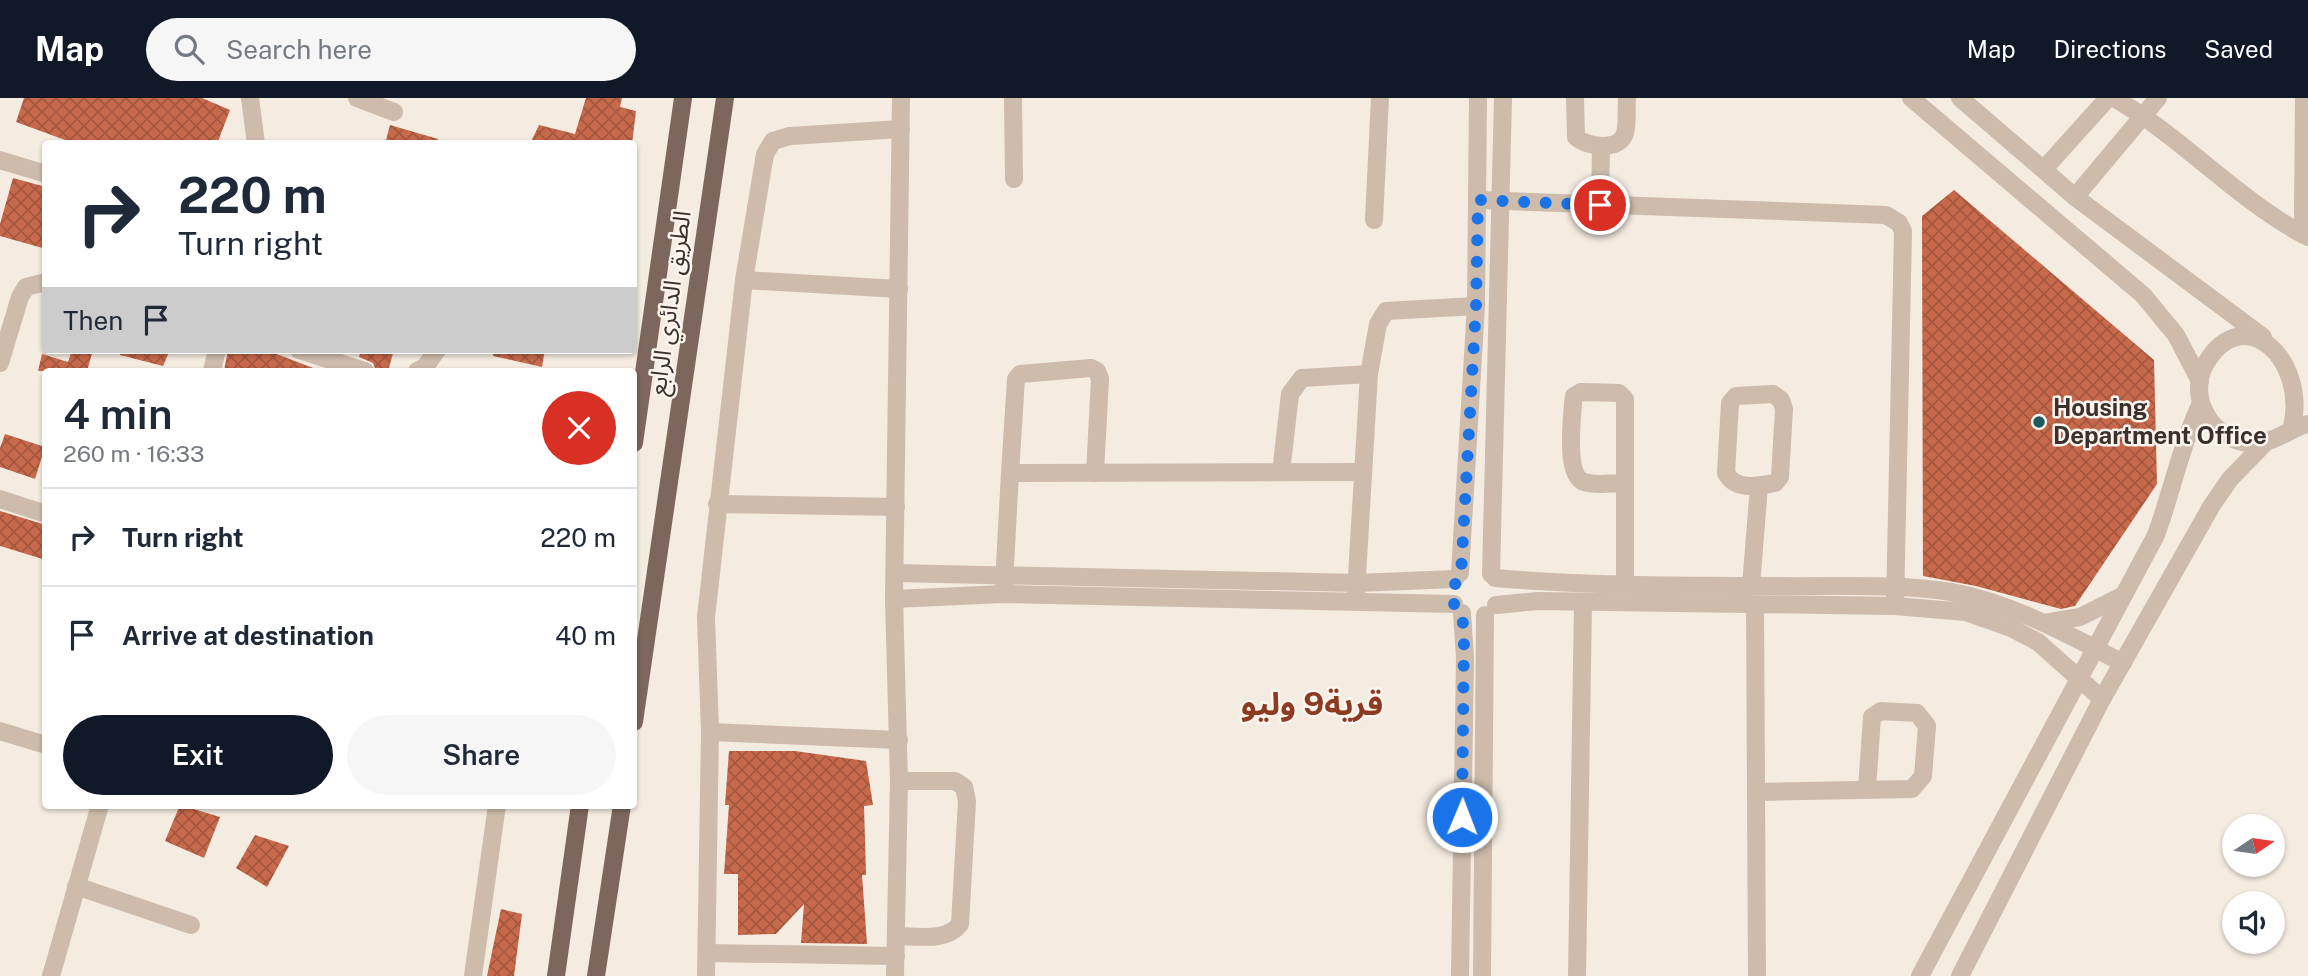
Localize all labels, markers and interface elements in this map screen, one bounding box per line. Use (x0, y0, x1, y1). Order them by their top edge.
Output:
search box (146, 18, 636, 81)
text: Map (35, 30, 104, 68)
icon: search (170, 30, 208, 68)
text: Search here (226, 34, 372, 65)
text: Map (1967, 35, 2016, 63)
text: Directions (2054, 35, 2166, 63)
text: Saved (2204, 35, 2273, 63)
text: 220 m (178, 166, 327, 224)
icon: right (63, 168, 154, 259)
pin (1570, 175, 1630, 235)
icon: arrive (1581, 186, 1619, 224)
street label: الطريق الدائري الرابع (642, 209, 701, 398)
text: Turn right (178, 225, 323, 262)
icon: arrive (137, 301, 175, 339)
text: Then (63, 305, 123, 336)
text: 4 min (63, 389, 172, 438)
button: close (542, 391, 616, 465)
place label: Housing Department Office (2053, 393, 2267, 449)
marker: Housing Department Office (2031, 414, 2047, 430)
text: 260 m · 16:33 (63, 440, 204, 467)
icon: right (63, 518, 101, 556)
text: Turn right (122, 522, 244, 553)
text: 220 m (540, 522, 616, 553)
icon: arrive (63, 616, 101, 654)
text: Arrive at destination (122, 620, 374, 651)
text: 40 m (555, 620, 616, 651)
district label: قرية9 وليو (1241, 685, 1383, 723)
button: Exit (63, 715, 333, 795)
button: Share (347, 715, 616, 795)
position arrow (1425, 780, 1499, 854)
north arrow (2222, 814, 2286, 877)
map controls (2222, 814, 2285, 954)
button: sound (2222, 891, 2285, 954)

